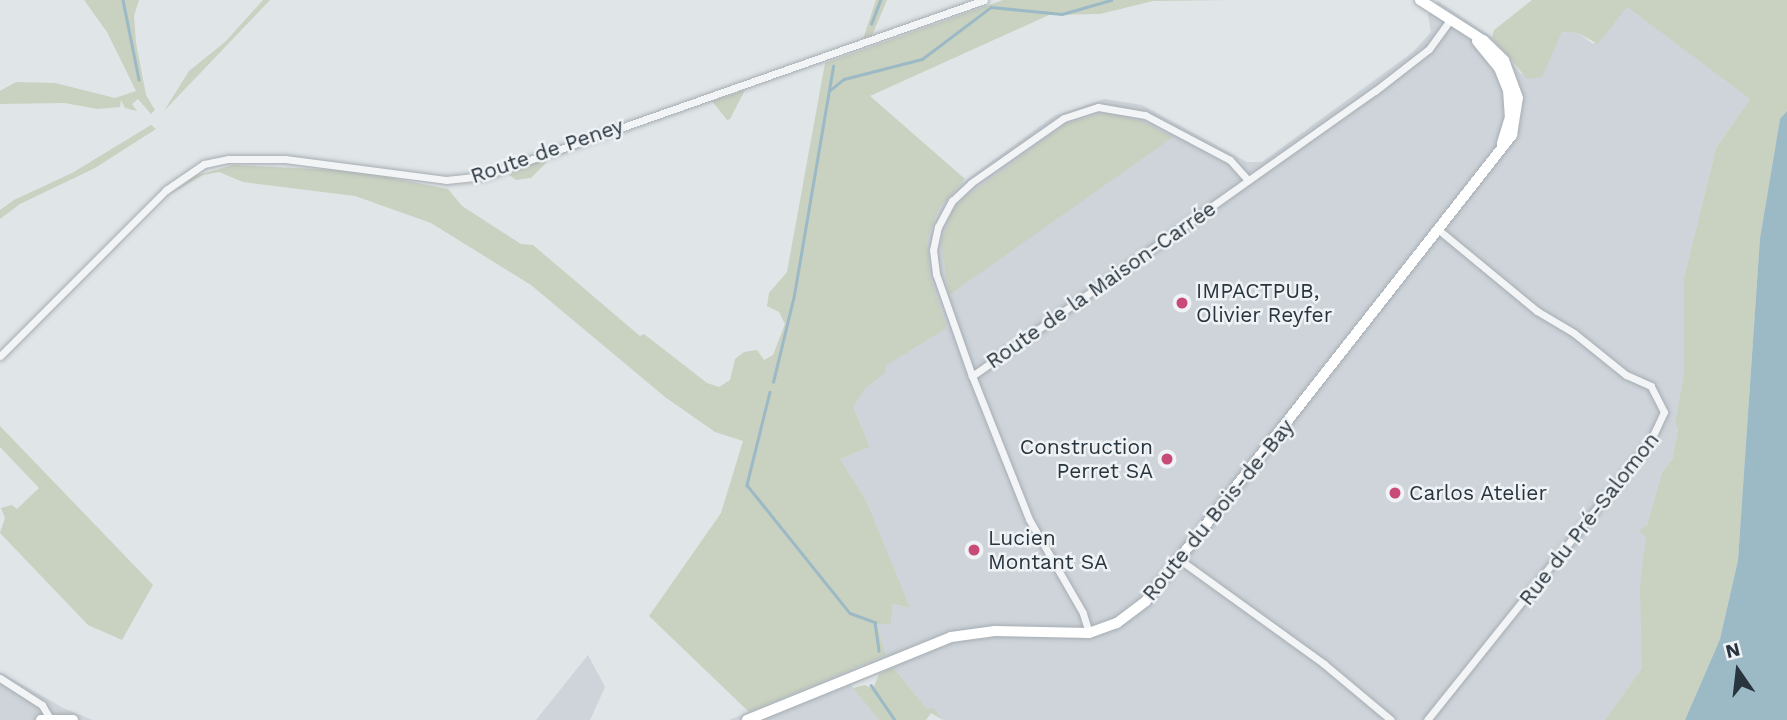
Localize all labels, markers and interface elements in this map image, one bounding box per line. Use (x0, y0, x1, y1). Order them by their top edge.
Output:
street label: Route de Peney (467, 113, 627, 189)
street label: Route de la Maison-Carrée (981, 196, 1221, 374)
place label: IMPACTPUB, Olivier Reyfer (1196, 278, 1333, 328)
marker: IMPACTPUB, Olivier Reyfer (1174, 295, 1190, 311)
street label: Route du Bois-de-Bay (1137, 414, 1299, 606)
street label: Rue du Pré-Salomon (1514, 428, 1664, 610)
place label: Construction Perret SA (1020, 434, 1153, 484)
marker: Construction Perret SA (1159, 451, 1175, 467)
place label: Carlos Atelier (1409, 480, 1548, 506)
marker: Carlos Atelier (1387, 485, 1403, 501)
place label: Lucien Montant SA (988, 525, 1108, 575)
marker: Lucien Montant SA (966, 542, 982, 558)
north arrow (1703, 636, 1773, 706)
text: N (1723, 637, 1742, 663)

